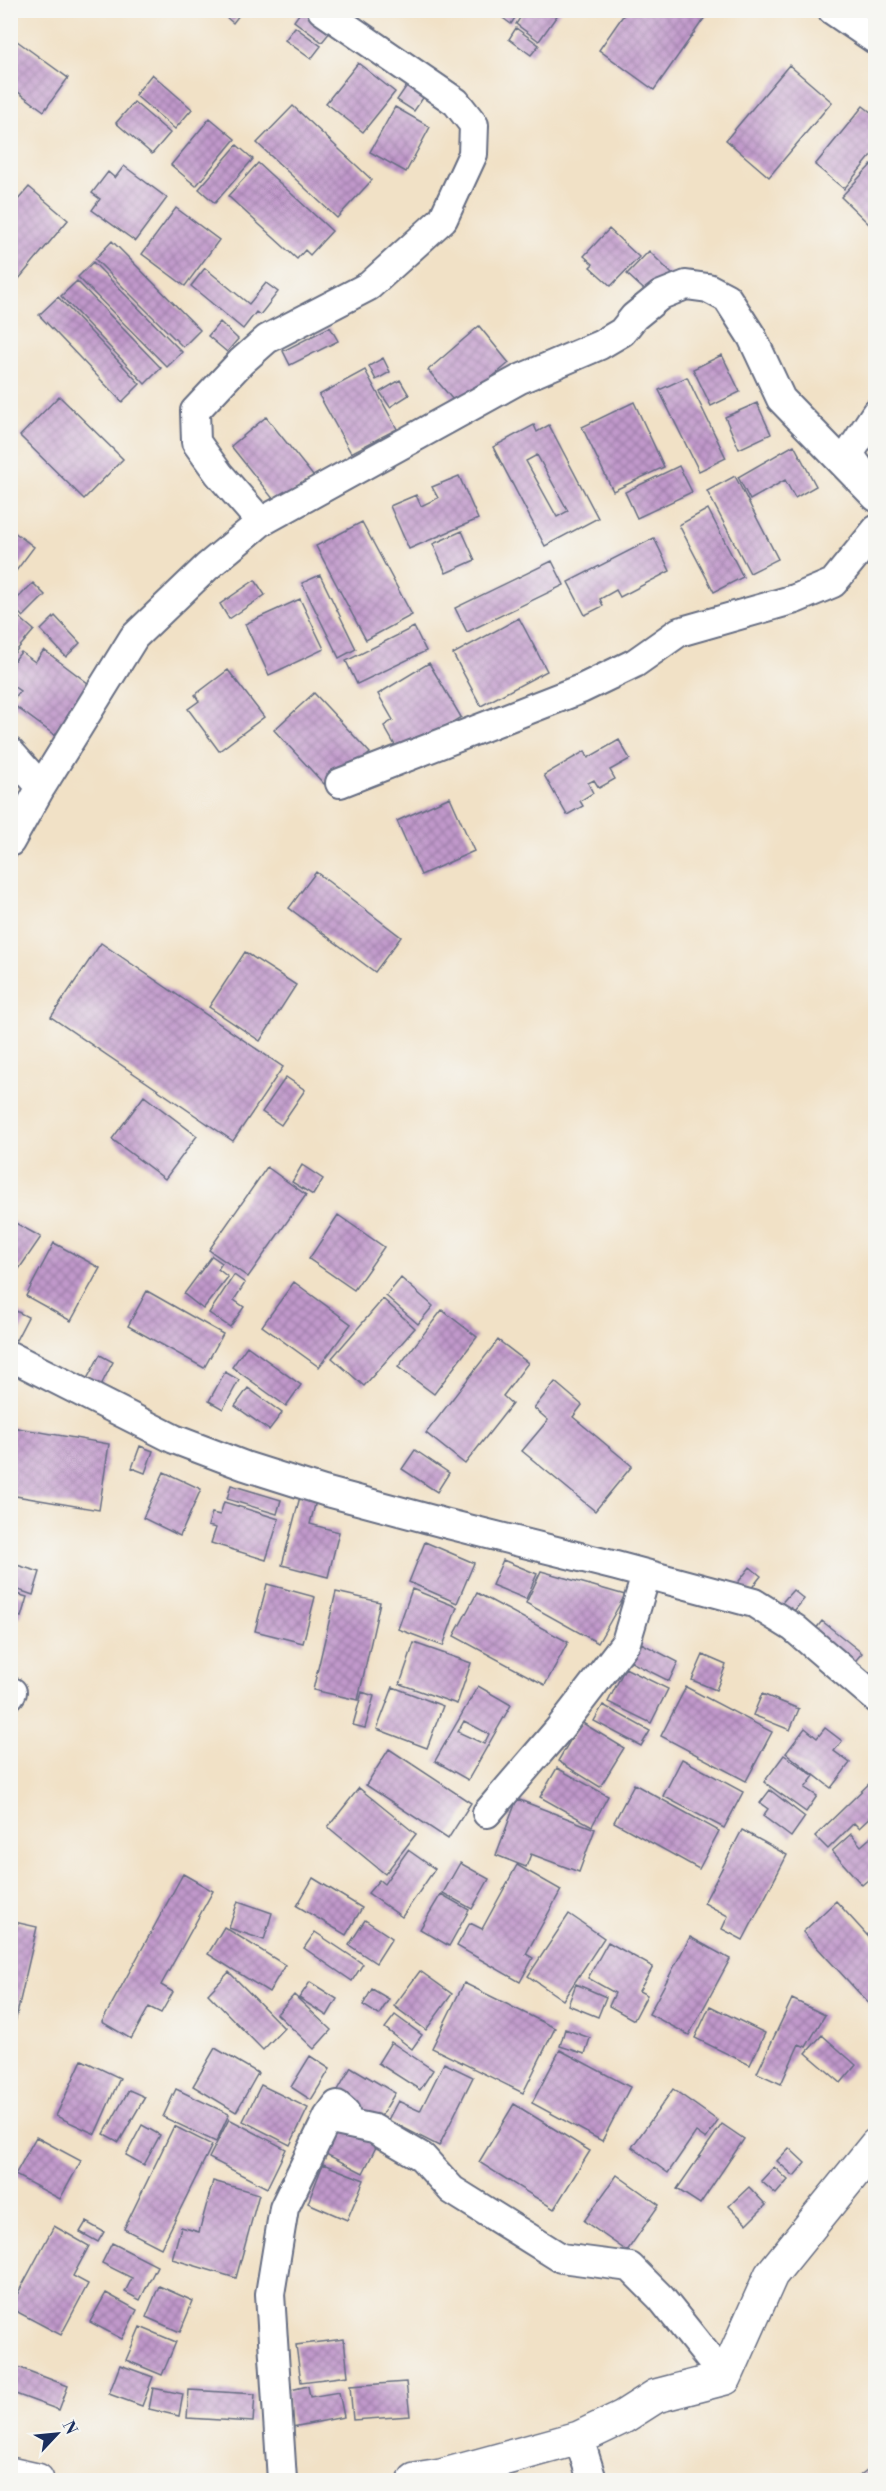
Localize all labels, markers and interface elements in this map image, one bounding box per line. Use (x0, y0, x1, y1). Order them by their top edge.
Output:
north arrow (27, 2404, 87, 2464)
text: N (58, 2418, 81, 2438)

